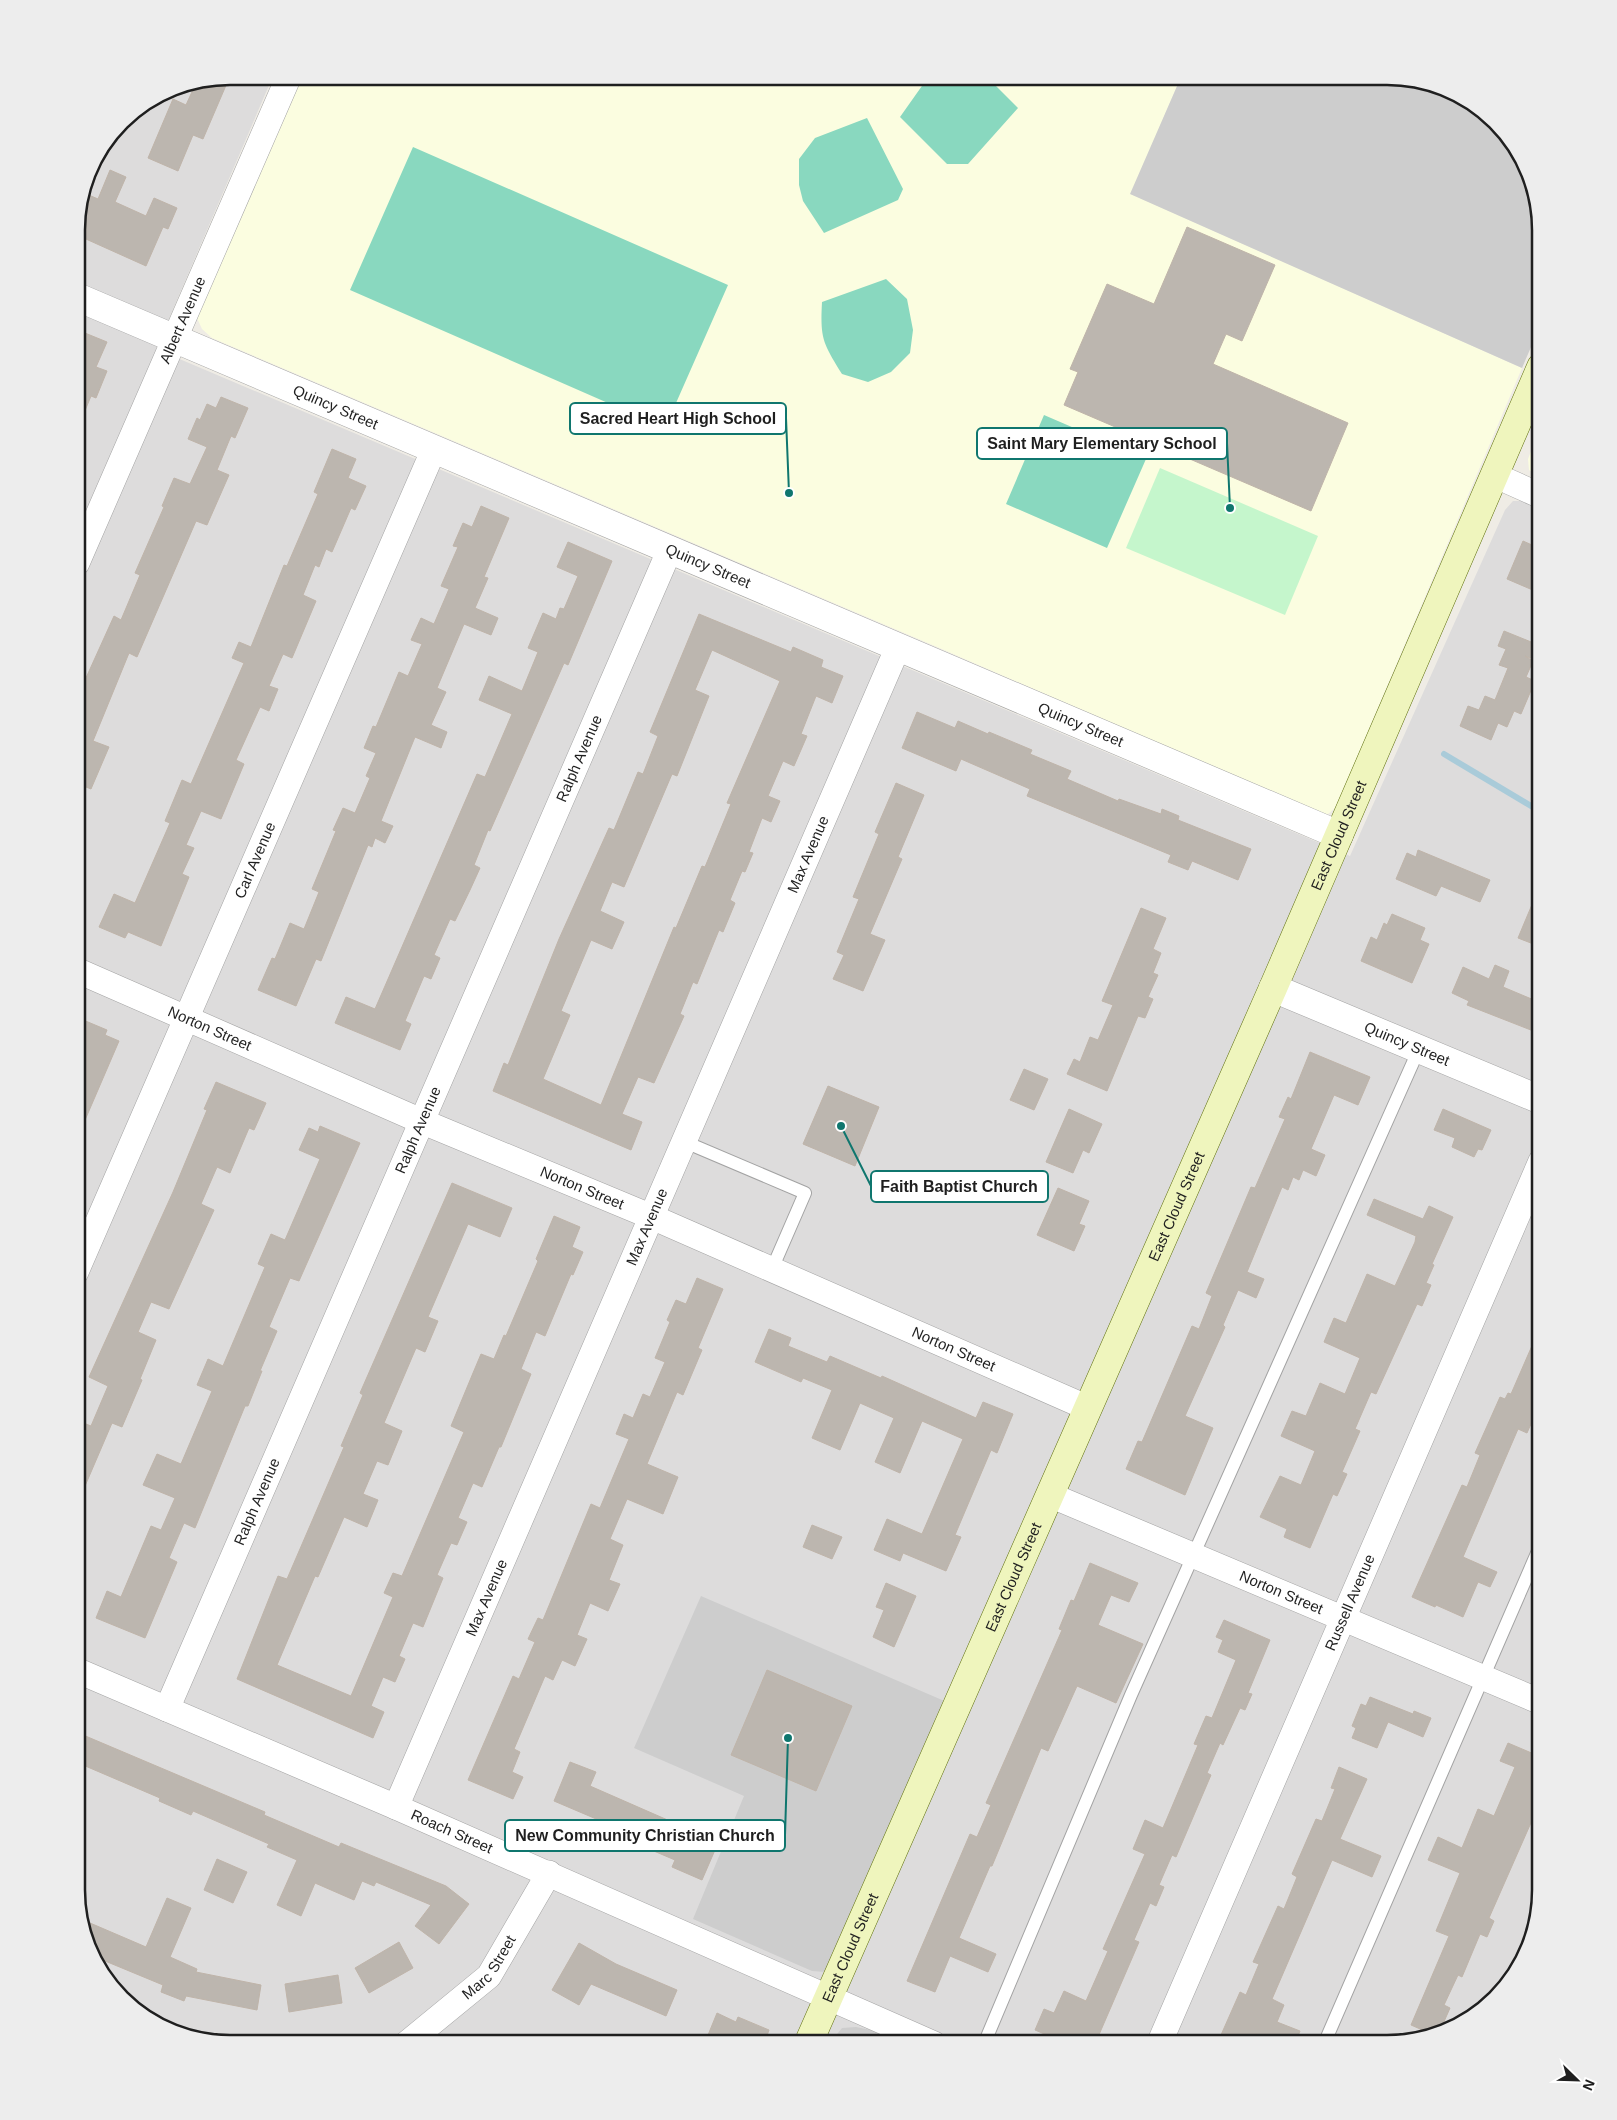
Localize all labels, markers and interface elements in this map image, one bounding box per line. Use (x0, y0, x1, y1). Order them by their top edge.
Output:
street label: Albert Avenue (156, 274, 209, 366)
street label: Quincy Street (291, 381, 382, 433)
callout: Sacred Heart High School (570, 403, 786, 434)
text: Sacred Heart High School (580, 410, 776, 427)
callout: Saint Mary Elementary School (977, 428, 1227, 459)
text: Saint Mary Elementary School (987, 435, 1217, 452)
street label: Quincy Street (663, 540, 754, 592)
street label: Quincy Street (1036, 699, 1127, 750)
street label: Ralph Avenue (552, 712, 605, 804)
street label: East Cloud Street (1307, 777, 1370, 893)
street label: Max Avenue (784, 813, 832, 895)
street label: Carl Avenue (231, 819, 279, 901)
street label: Norton Street (166, 1002, 255, 1054)
street label: Quincy Street (1362, 1018, 1453, 1069)
street label: Ralph Avenue (391, 1084, 444, 1176)
street label: East Cloud Street (1145, 1148, 1208, 1264)
street label: Norton Street (538, 1162, 627, 1213)
callout: Faith Baptist Church (871, 1171, 1048, 1202)
text: Faith Baptist Church (880, 1178, 1038, 1195)
street label: Max Avenue (622, 1186, 671, 1268)
street label: Norton Street (909, 1323, 999, 1375)
street label: Ralph Avenue (230, 1455, 283, 1548)
street label: East Cloud Street (982, 1519, 1045, 1634)
street label: Russell Avenue (1321, 1552, 1378, 1653)
street label: Max Avenue (462, 1556, 510, 1639)
street label: Norton Street (1237, 1567, 1327, 1618)
street label: Roach Street (408, 1806, 496, 1857)
callout: New Community Christian Church (505, 1820, 785, 1851)
text: New Community Christian Church (515, 1827, 775, 1844)
street label: East Cloud Street (818, 1890, 882, 2005)
street label: Marc Street (458, 1931, 519, 2003)
north arrow (1552, 2055, 1602, 2105)
text: N (1580, 2077, 1598, 2093)

